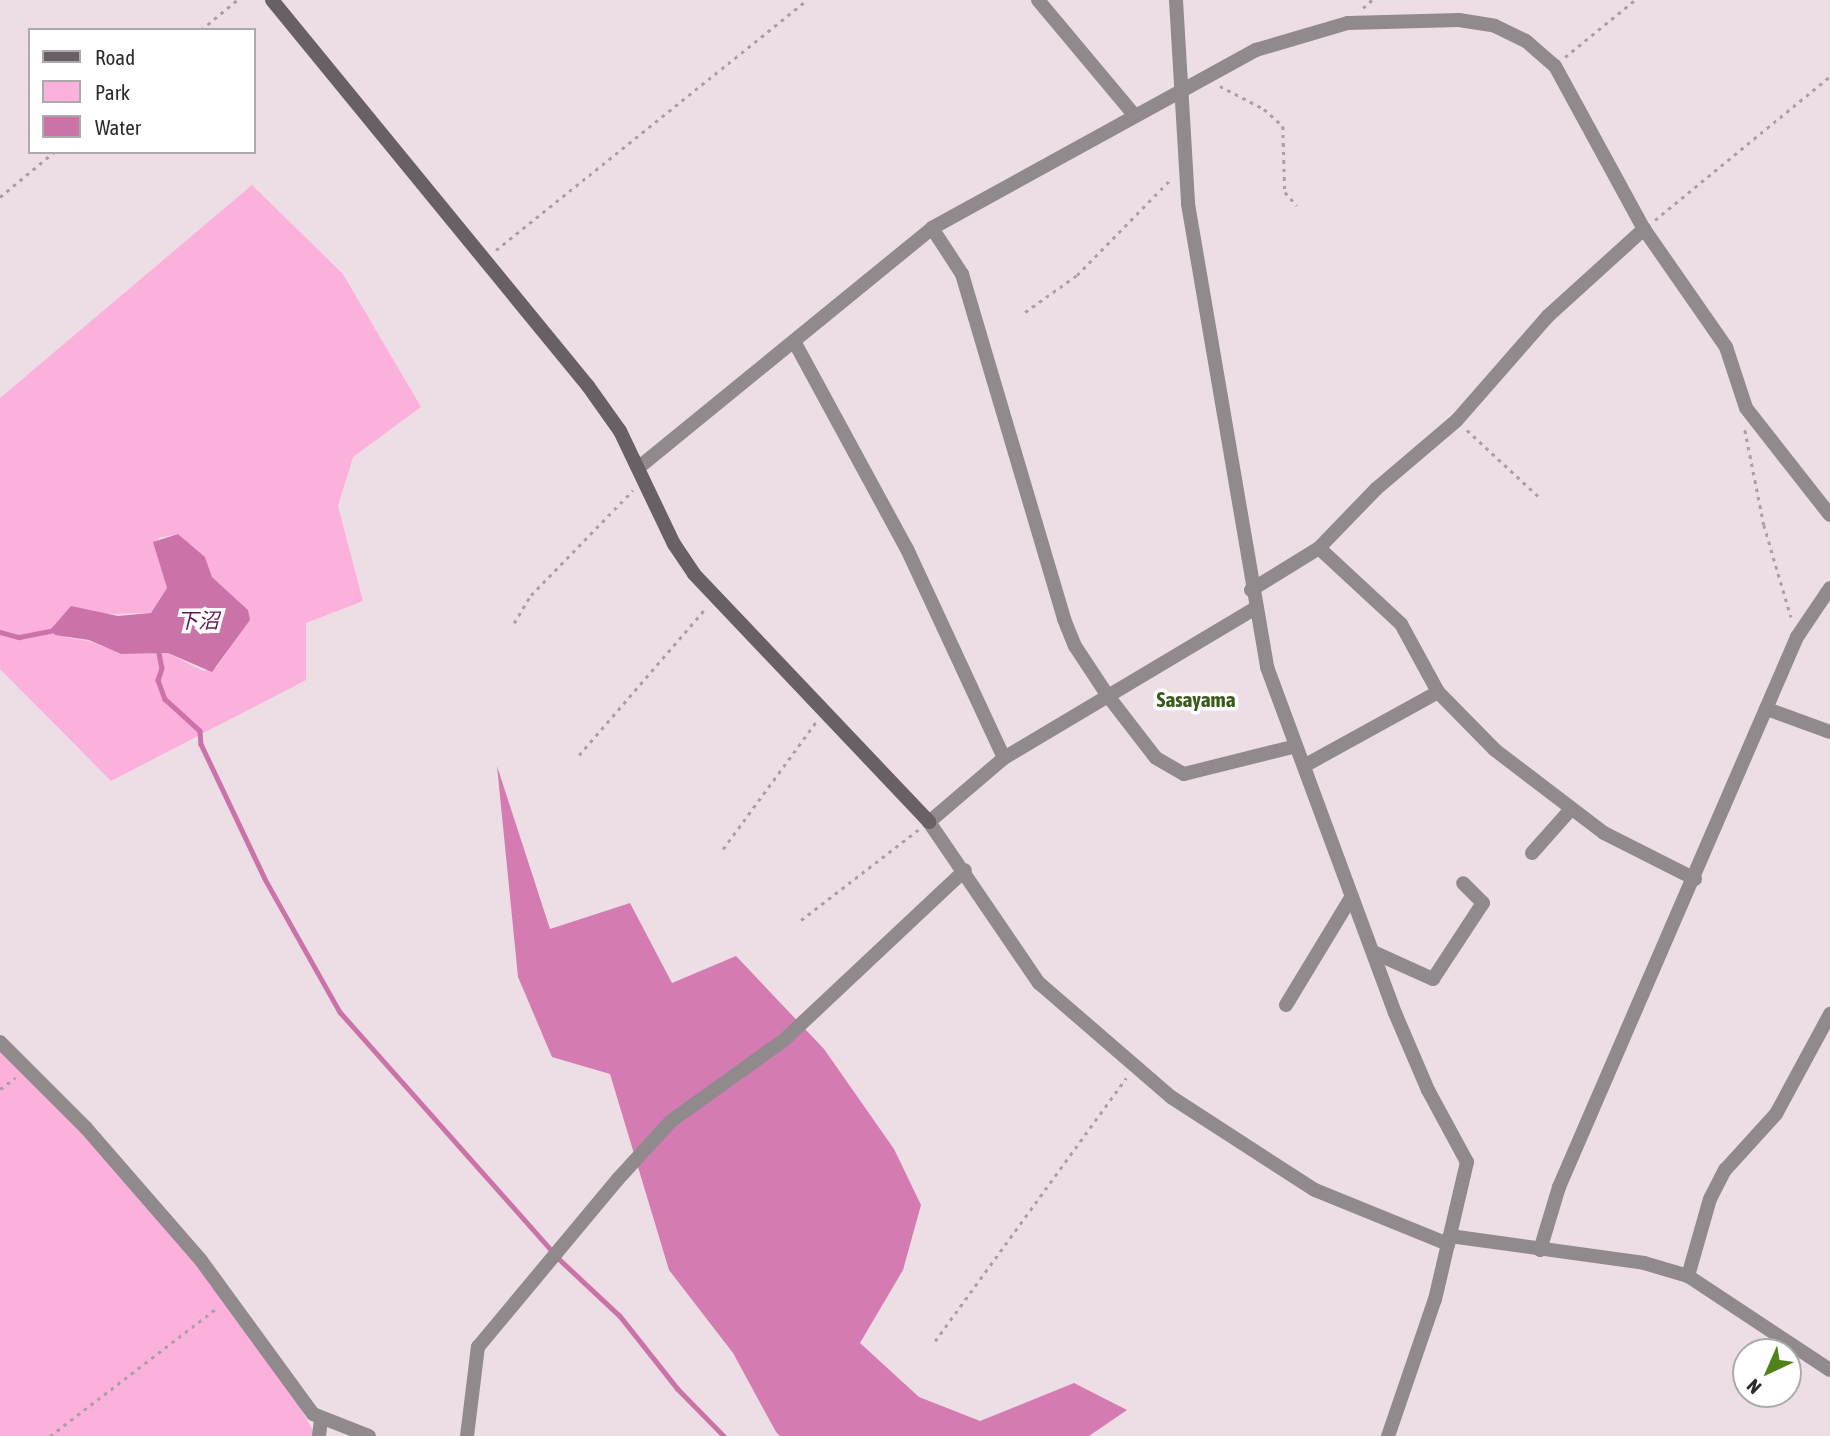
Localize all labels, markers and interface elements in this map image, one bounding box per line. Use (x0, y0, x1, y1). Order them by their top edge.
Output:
legend (28, 28, 256, 154)
text: Road (95, 45, 135, 69)
text: Park (95, 80, 130, 104)
text: Water (95, 115, 141, 139)
water label: 下沼 (177, 607, 219, 633)
district label: Sasayama (1157, 686, 1235, 712)
north arrow (1732, 1338, 1802, 1408)
text: N (1742, 1375, 1765, 1398)

